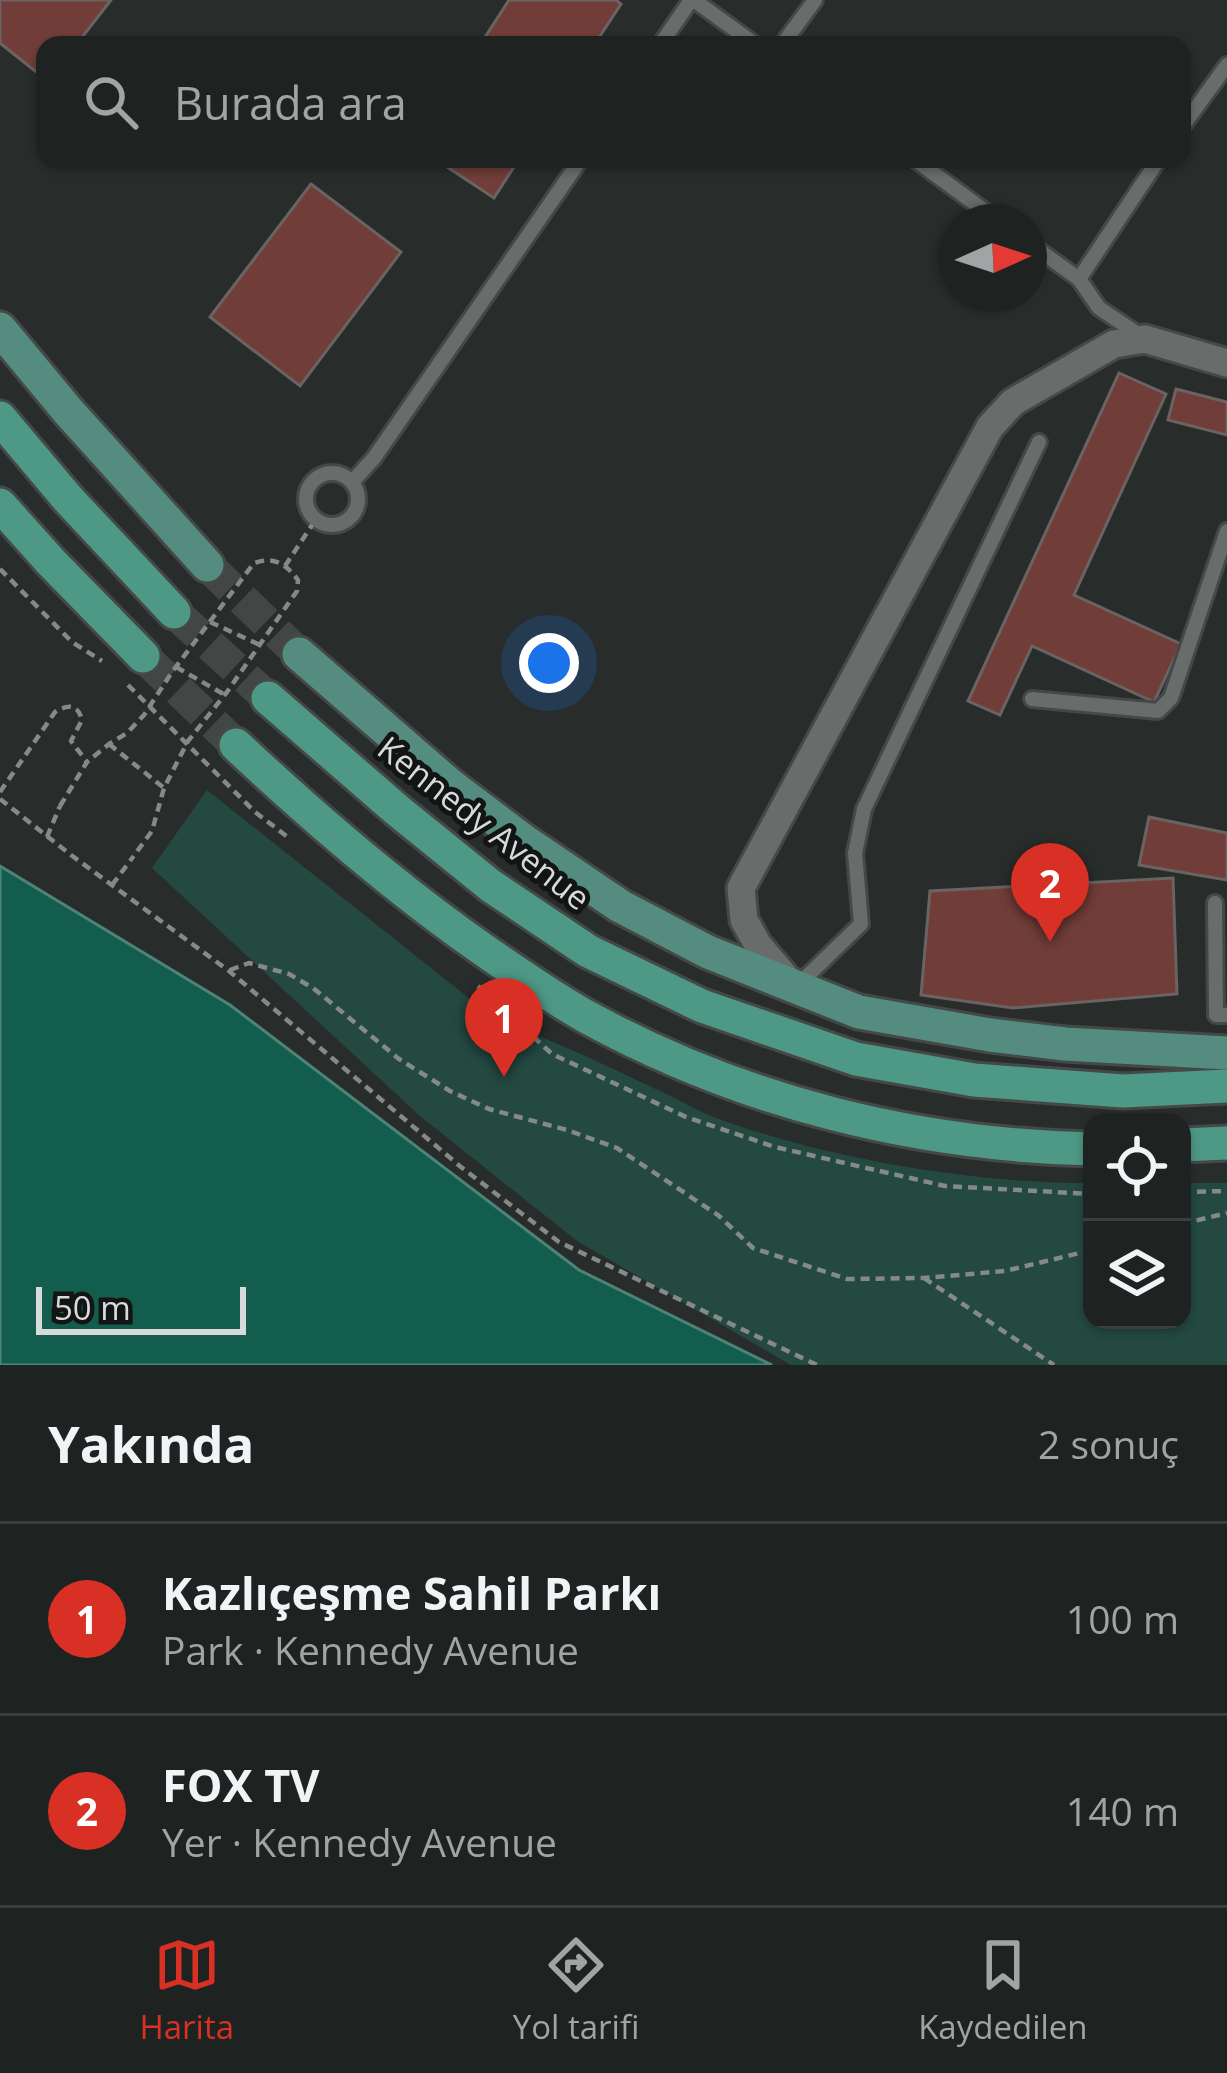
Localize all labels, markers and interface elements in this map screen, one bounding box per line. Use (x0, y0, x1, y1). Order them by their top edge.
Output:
search box (36, 36, 1191, 168)
icon: search (78, 69, 144, 135)
text: Burada ara (174, 72, 407, 133)
north arrow (939, 204, 1047, 312)
your location (519, 633, 579, 693)
street label: Kennedy Avenue (369, 725, 600, 920)
pin: 2 (1011, 843, 1089, 942)
pin: 1 (465, 978, 543, 1077)
map controls (1083, 1113, 1191, 1329)
button: locate (1083, 1113, 1191, 1221)
button: layers (1083, 1221, 1191, 1329)
scale bar (36, 1281, 246, 1334)
text: 50 m (54, 1285, 131, 1330)
text: Yakında (48, 1408, 254, 1478)
text: 2 sonuç (1038, 1417, 1179, 1470)
text: Kazlıçeşme Sahil Parkı (162, 1562, 661, 1623)
text: 1 (76, 1592, 98, 1645)
text: 100 m (1066, 1592, 1179, 1645)
text: Park · Kennedy Avenue (162, 1623, 579, 1676)
text: FOX TV (162, 1754, 320, 1815)
text: 2 (76, 1784, 98, 1837)
text: 140 m (1066, 1784, 1179, 1837)
text: Yer · Kennedy Avenue (162, 1815, 557, 1868)
tab: Harita (139, 1932, 234, 2049)
tab: Yol tarifi (513, 1932, 639, 2049)
tab: Kaydedilen (918, 1932, 1088, 2049)

